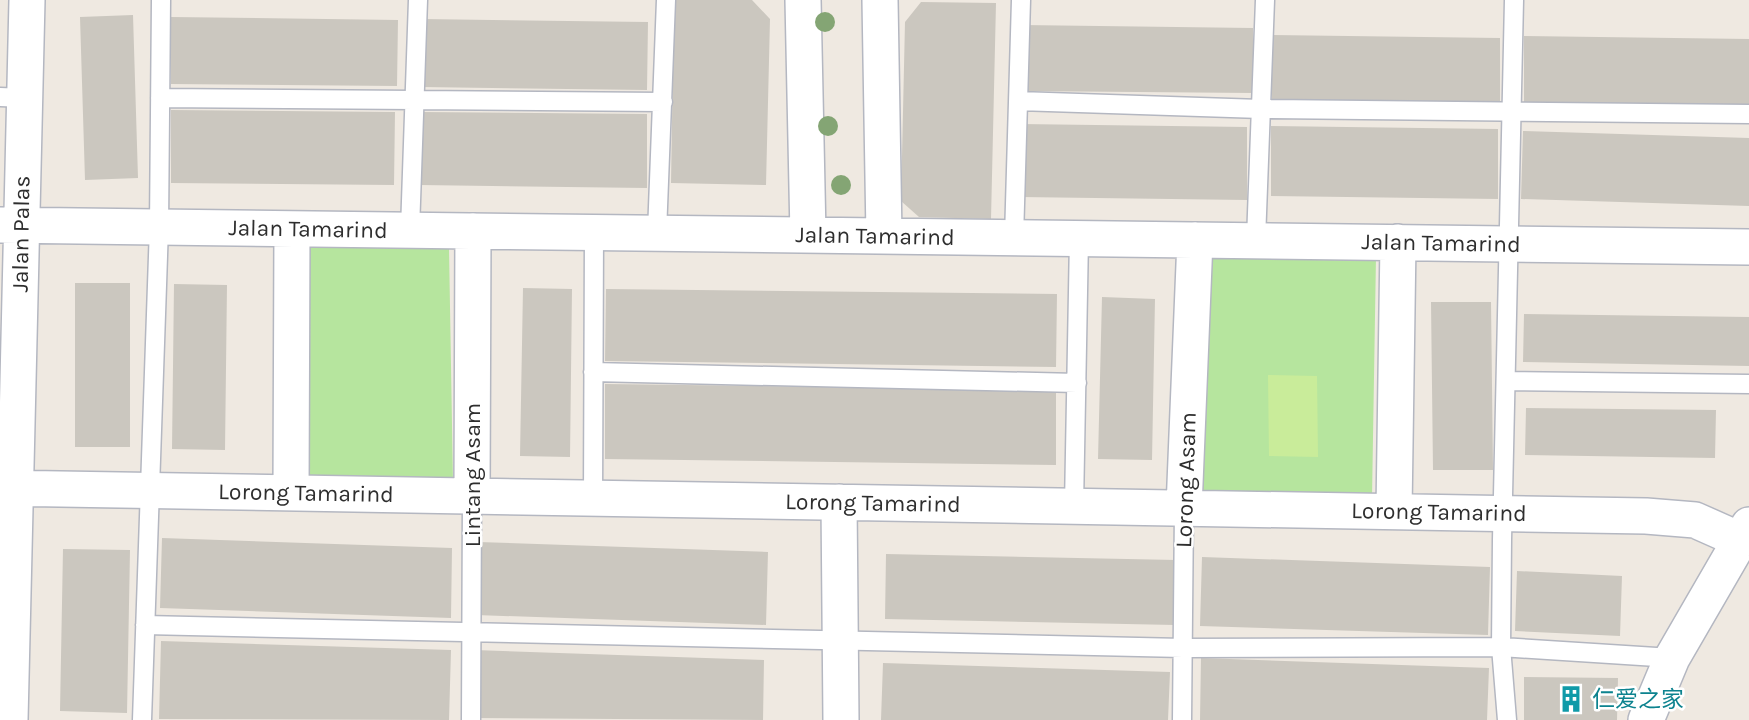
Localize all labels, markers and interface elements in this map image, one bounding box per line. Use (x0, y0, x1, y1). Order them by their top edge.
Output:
street label: Jalan Palas (6, 175, 36, 293)
street label: Jalan Tamarind (228, 214, 388, 244)
street label: Jalan Tamarind (795, 221, 955, 251)
street label: Jalan Tamarind (1361, 228, 1521, 258)
street label: Lintang Asam (459, 403, 486, 547)
street label: Lorong Asam (1170, 412, 1202, 548)
street label: Lorong Tamarind (218, 478, 394, 508)
street label: Lorong Tamarind (785, 488, 961, 518)
street label: Lorong Tamarind (1351, 497, 1527, 527)
building icon: 仁爱之家 (1556, 684, 1586, 714)
place label: 仁爱之家 (1592, 686, 1684, 713)

